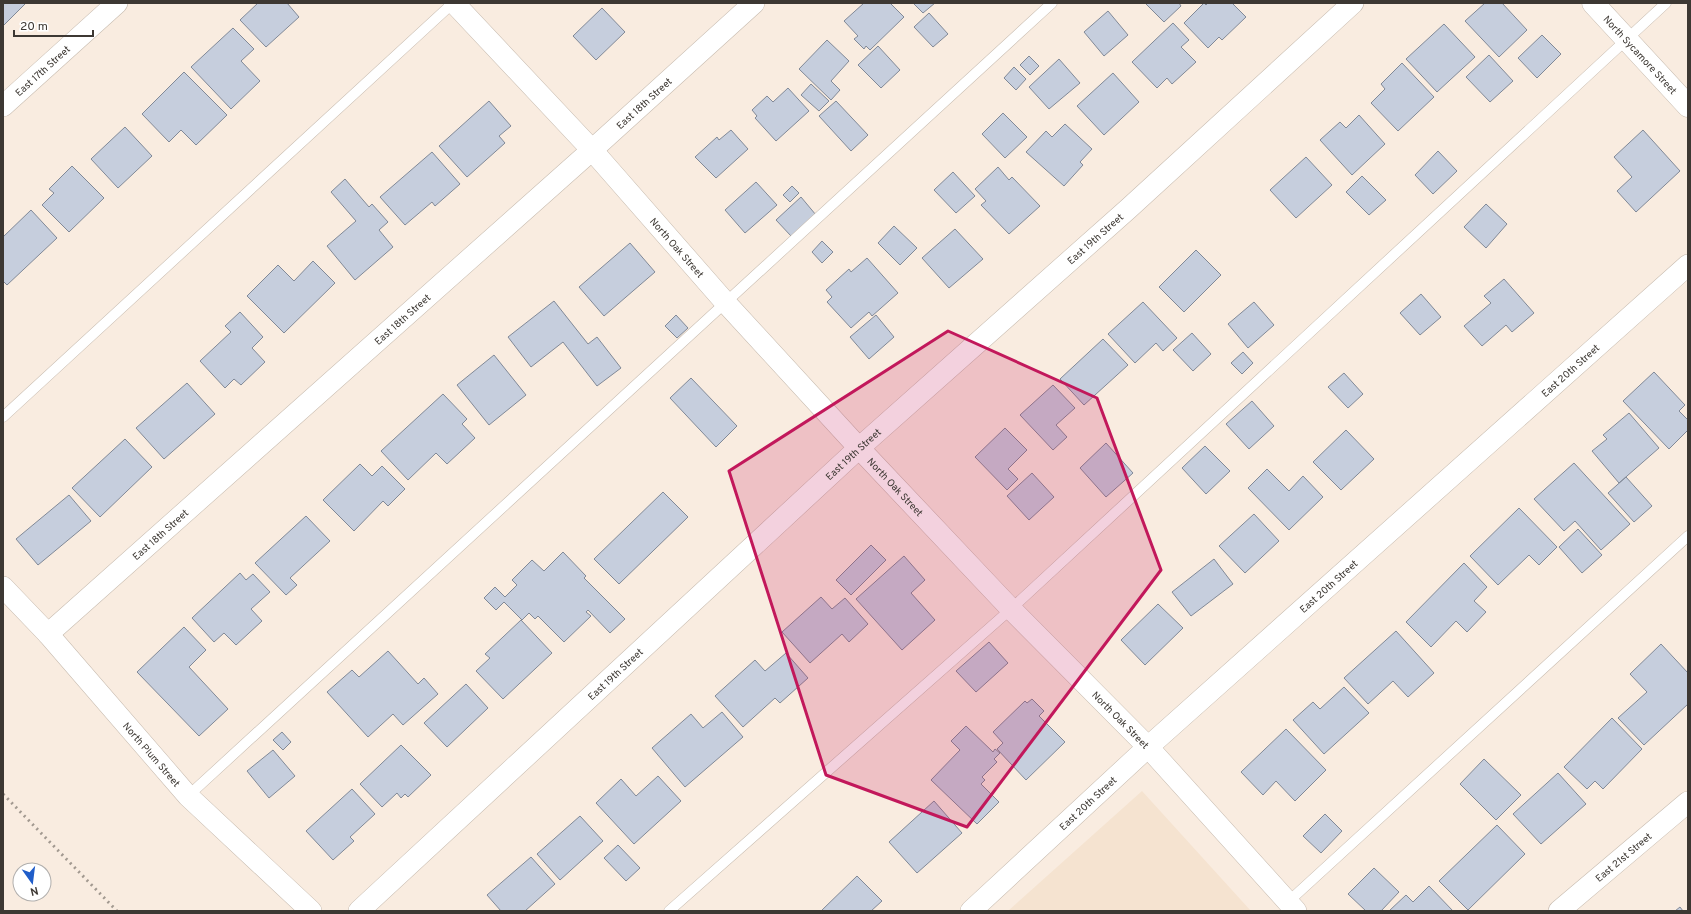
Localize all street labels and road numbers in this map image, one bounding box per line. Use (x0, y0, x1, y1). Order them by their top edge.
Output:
street label: North Sycamore Street (1600, 13, 1679, 98)
street label: East 17th Street (13, 43, 74, 100)
street label: East 18th Street (614, 75, 675, 133)
street label: East 19th Street (1065, 211, 1127, 268)
street label: North Oak Street (646, 216, 706, 281)
street label: East 18th Street (372, 292, 434, 348)
street label: East 20th Street (1539, 342, 1603, 401)
street label: East 19th Street (823, 426, 885, 484)
street label: North Oak Street (864, 456, 925, 520)
street label: East 18th Street (130, 507, 192, 564)
street label: East 20th Street (1298, 558, 1361, 617)
street label: East 19th Street (586, 646, 647, 704)
street label: North Oak Street (1088, 689, 1151, 752)
street label: North Plum Street (119, 720, 182, 790)
street label: East 20th Street (1057, 774, 1120, 834)
street label: East 21st Street (1593, 830, 1655, 885)

